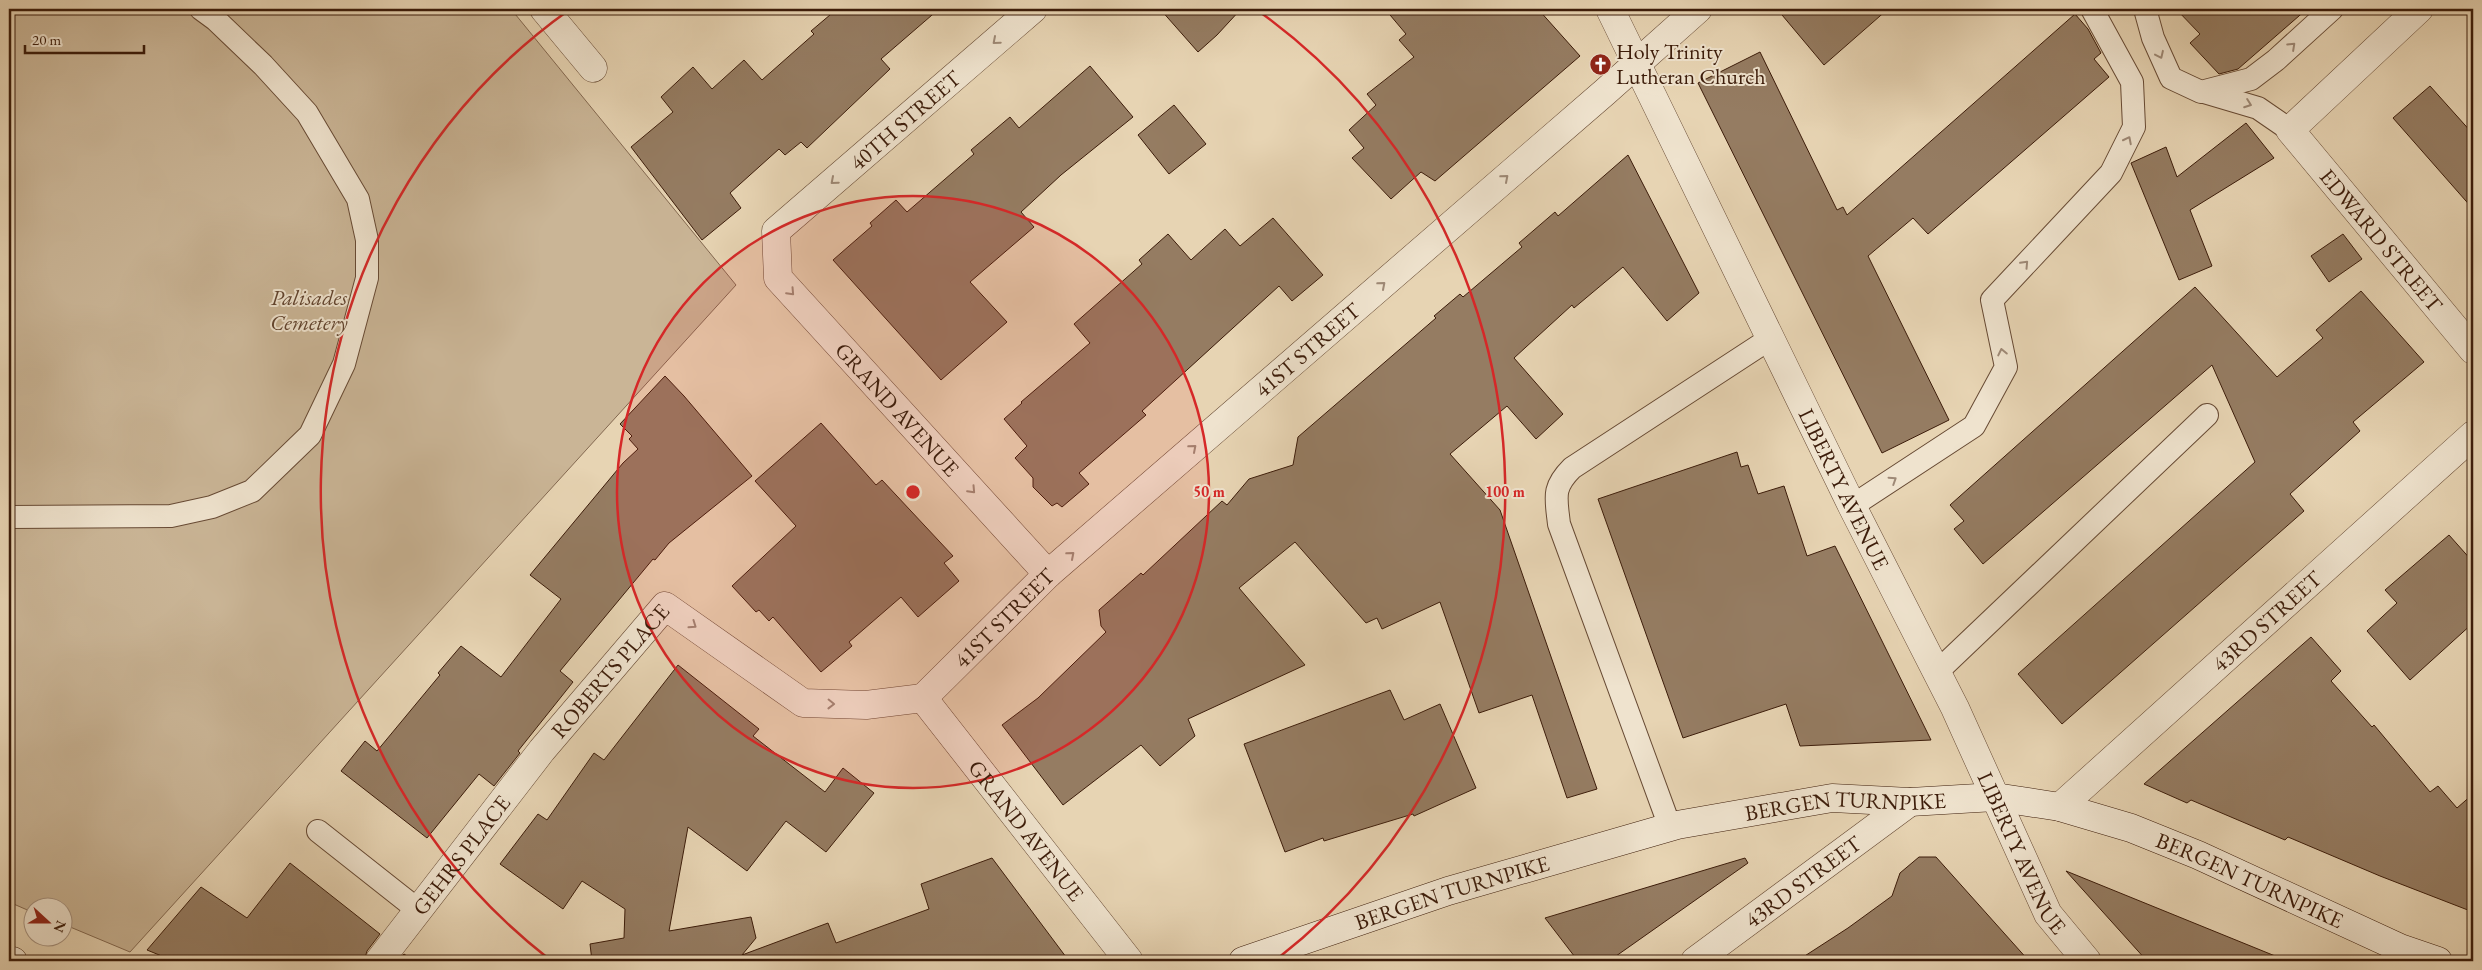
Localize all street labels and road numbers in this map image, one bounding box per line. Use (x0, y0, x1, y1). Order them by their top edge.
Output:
street label: 40TH STREET (844, 64, 967, 177)
street label: EDWARD STREET (2313, 163, 2449, 318)
street label: 41ST STREET (1249, 296, 1367, 404)
street label: GRAND AVENUE (829, 336, 966, 483)
street label: LIBERTY AVENUE (1792, 404, 1896, 575)
street label: 41ST STREET (948, 562, 1061, 674)
street label: 43RD STREET (2206, 564, 2328, 678)
street label: ROBERTS PLACE (544, 598, 676, 744)
street label: GRAND AVENUE (962, 754, 1091, 907)
street label: LIBERTY AVENUE (1971, 767, 2073, 940)
street label: BERGEN TURNPIKE (1742, 784, 1947, 828)
street label: GEHRS PLACE (406, 789, 517, 921)
street label: BERGEN TURNPIKE (2152, 826, 2348, 935)
street label: 43RD STREET (1739, 829, 1867, 934)
street label: BERGEN TURNPIKE (1351, 849, 1553, 937)

